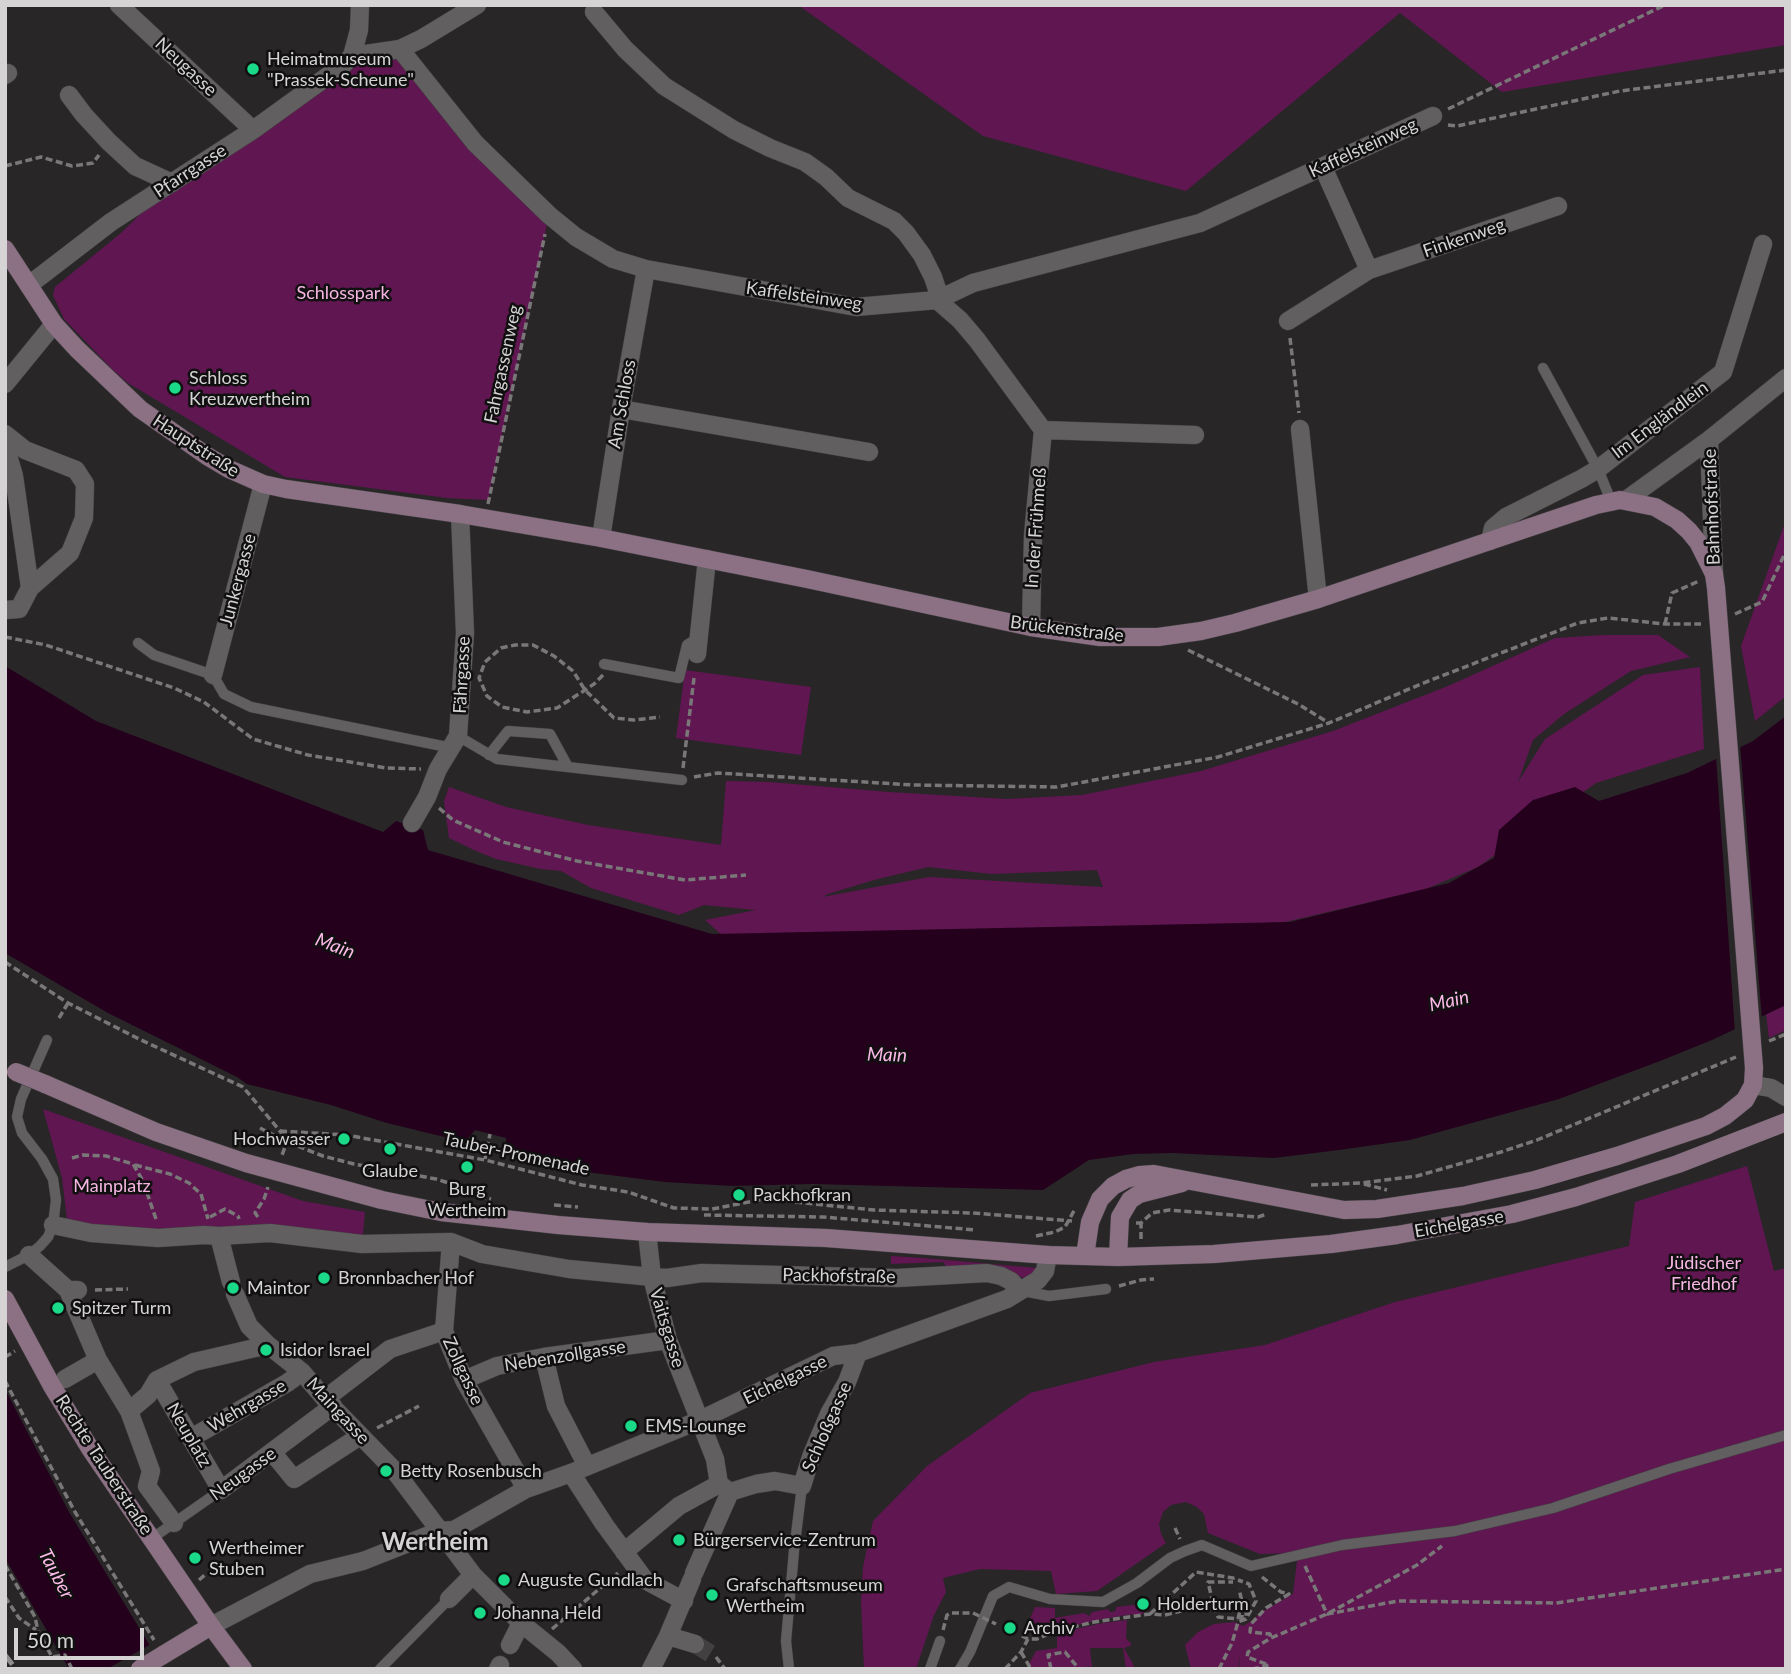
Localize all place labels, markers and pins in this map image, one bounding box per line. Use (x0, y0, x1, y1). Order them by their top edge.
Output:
place label: Heimatmuseum "Prassek-Scheune" (267, 48, 414, 90)
marker: Heimatmuseum "Prassek-Scheune" (245, 61, 261, 77)
place label: Schloss Kreuzwertheim (189, 367, 310, 410)
marker: Schloss Kreuzwertheim (167, 380, 183, 396)
place label: Hochwasser (233, 1128, 330, 1150)
marker: Hochwasser (336, 1131, 352, 1147)
marker: Glaube (382, 1141, 398, 1157)
marker: Burg Wertheim (459, 1159, 475, 1175)
place label: Glaube (362, 1160, 418, 1182)
place label: Burg Wertheim (428, 1178, 506, 1220)
place label: Packhofkran (753, 1184, 851, 1206)
marker: Packhofkran (731, 1187, 747, 1203)
place label: Bronnbacher Hof (338, 1267, 474, 1289)
marker: Bronnbacher Hof (316, 1270, 332, 1286)
place label: Maintor (247, 1277, 310, 1299)
marker: Maintor (225, 1280, 241, 1296)
place label: Spitzer Turm (72, 1297, 171, 1319)
marker: Spitzer Turm (50, 1300, 66, 1316)
place label: Isidor Israel (280, 1339, 370, 1361)
marker: Isidor Israel (258, 1342, 274, 1358)
place label: EMS-Lounge (645, 1415, 746, 1437)
marker: EMS-Lounge (623, 1418, 639, 1434)
place label: Betty Rosenbusch (400, 1460, 542, 1482)
marker: Betty Rosenbusch (378, 1463, 394, 1479)
place label: Bürgerservice-Zentrum (693, 1529, 876, 1551)
marker: Bürgerservice-Zentrum (671, 1532, 687, 1548)
place label: Wertheimer Stuben (209, 1537, 304, 1580)
marker: Wertheimer Stuben (187, 1550, 203, 1566)
place label: Auguste Gundlach (518, 1569, 663, 1591)
marker: Auguste Gundlach (496, 1572, 512, 1588)
place label: Grafschaftsmuseum Wertheim (726, 1574, 883, 1616)
marker: Grafschaftsmuseum Wertheim (704, 1587, 720, 1603)
place label: Holderturm (1157, 1593, 1249, 1615)
marker: Holderturm (1135, 1596, 1151, 1612)
place label: Johanna Held (494, 1602, 601, 1624)
marker: Johanna Held (472, 1605, 488, 1621)
place label: Archiv (1024, 1617, 1075, 1639)
marker: Archiv (1002, 1620, 1018, 1636)

